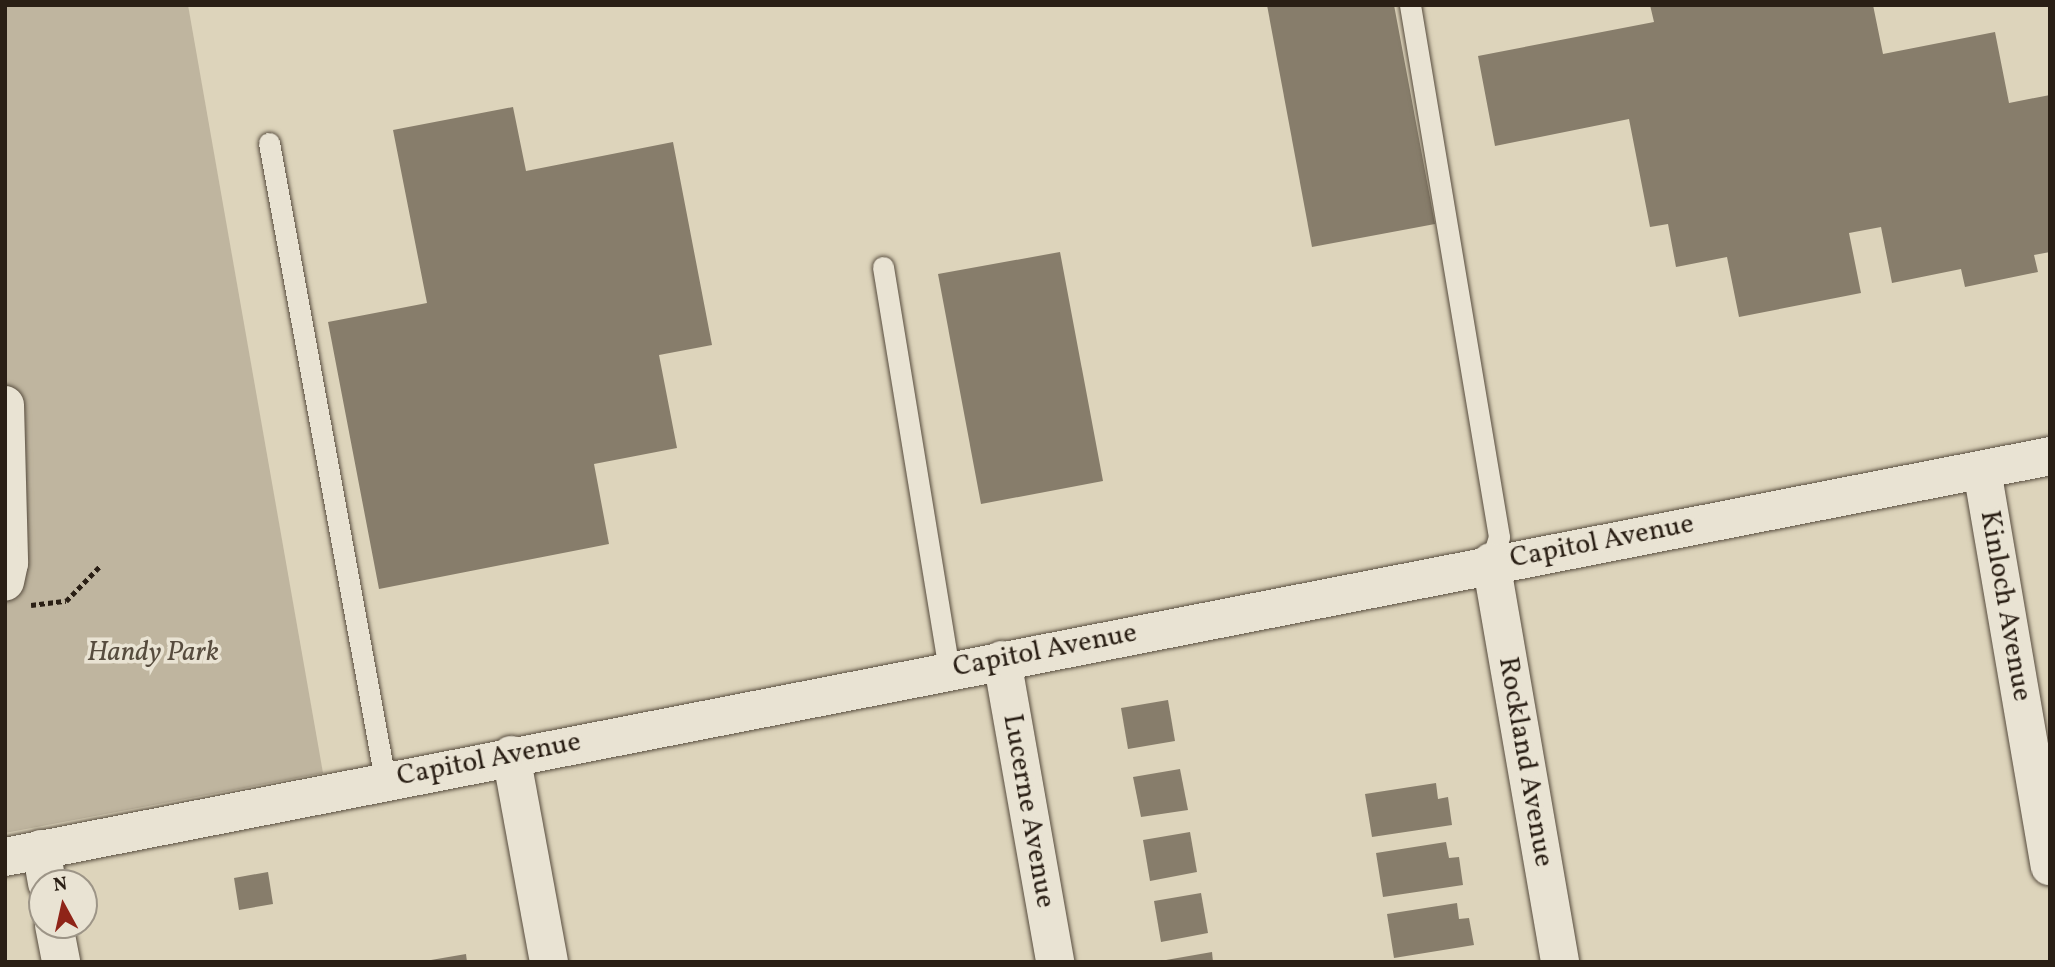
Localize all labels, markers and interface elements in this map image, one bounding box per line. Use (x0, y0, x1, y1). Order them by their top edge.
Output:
street label: Capitol Avenue (1507, 508, 1697, 576)
street label: Kinloch Avenue (1972, 508, 2038, 704)
street label: Capitol Avenue (950, 617, 1140, 685)
park label: Handy Park (87, 636, 219, 670)
street label: Rockland Avenue (1490, 654, 1560, 870)
street label: Lucerne Avenue (994, 711, 1062, 911)
street label: Capitol Avenue (394, 726, 584, 794)
north arrow (28, 869, 98, 939)
text: N (52, 871, 69, 899)

